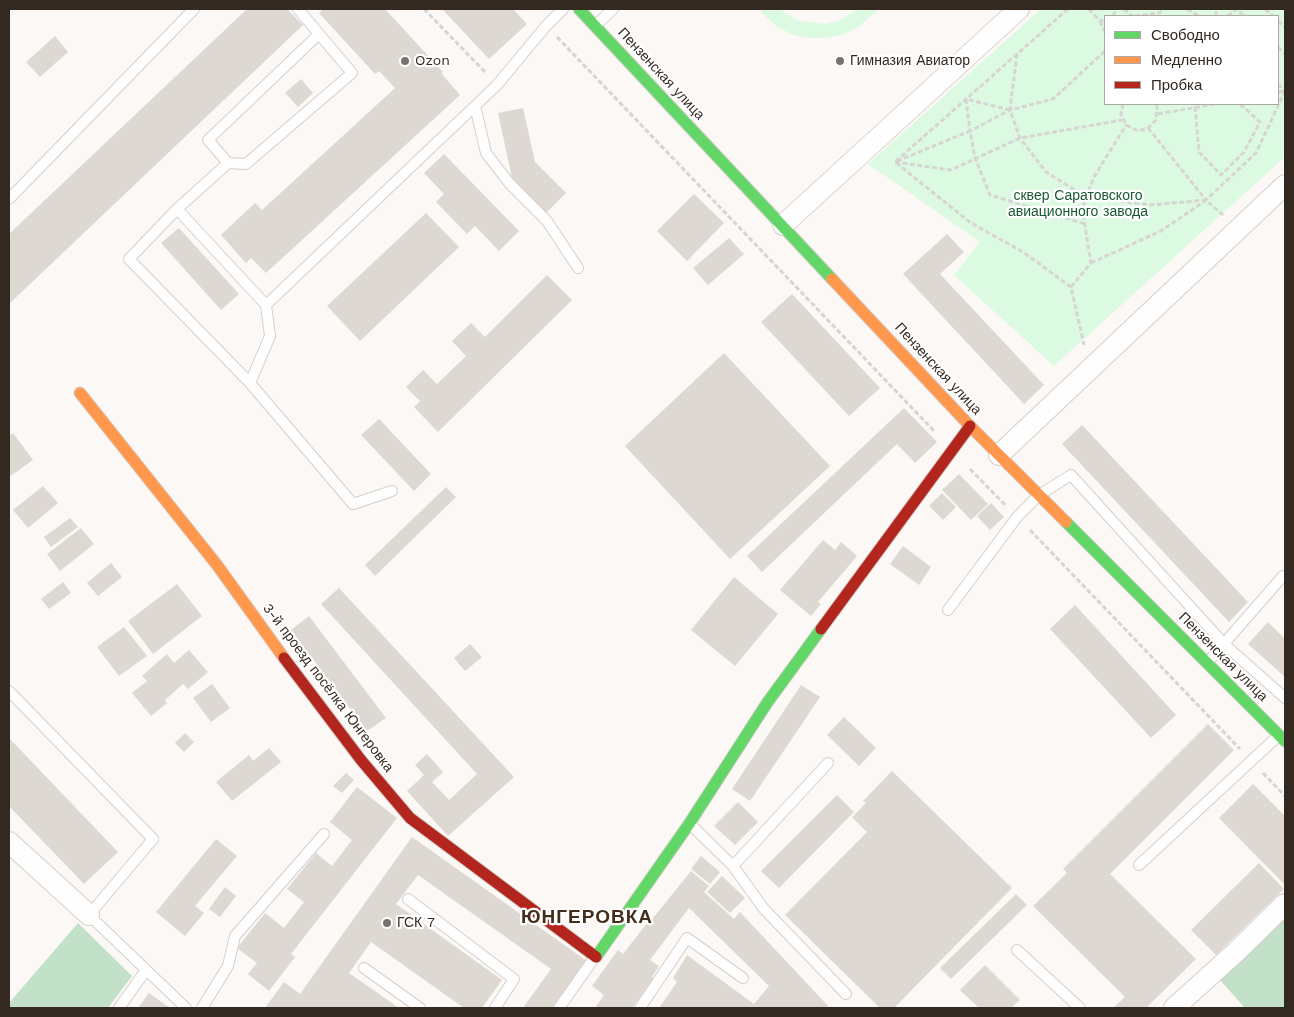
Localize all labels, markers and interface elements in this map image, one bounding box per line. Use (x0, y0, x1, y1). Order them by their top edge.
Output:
legend (1104, 15, 1279, 105)
street label: Пензенская улица (614, 25, 708, 123)
text: Свободно (1151, 26, 1220, 44)
text: Медленно (1151, 51, 1222, 69)
place label: Ozon (415, 53, 450, 69)
place label: Гимназия Авиатор (850, 53, 970, 69)
marker: Ozon (399, 55, 411, 67)
marker: Гимназия Авиатор (834, 55, 846, 67)
text: Пробка (1151, 76, 1202, 94)
park label: сквер Саратовского авиационного завода (1008, 188, 1148, 220)
street label: Пензенская улица (891, 320, 985, 418)
street label: 3-й проезд посёлка Юнгеровка (259, 600, 397, 776)
street label: Пензенская улица (1175, 609, 1271, 705)
district label: ЮНГЕРОВКА (520, 906, 654, 928)
place label: ГСК 7 (397, 915, 435, 931)
marker: ГСК 7 (381, 917, 393, 929)

